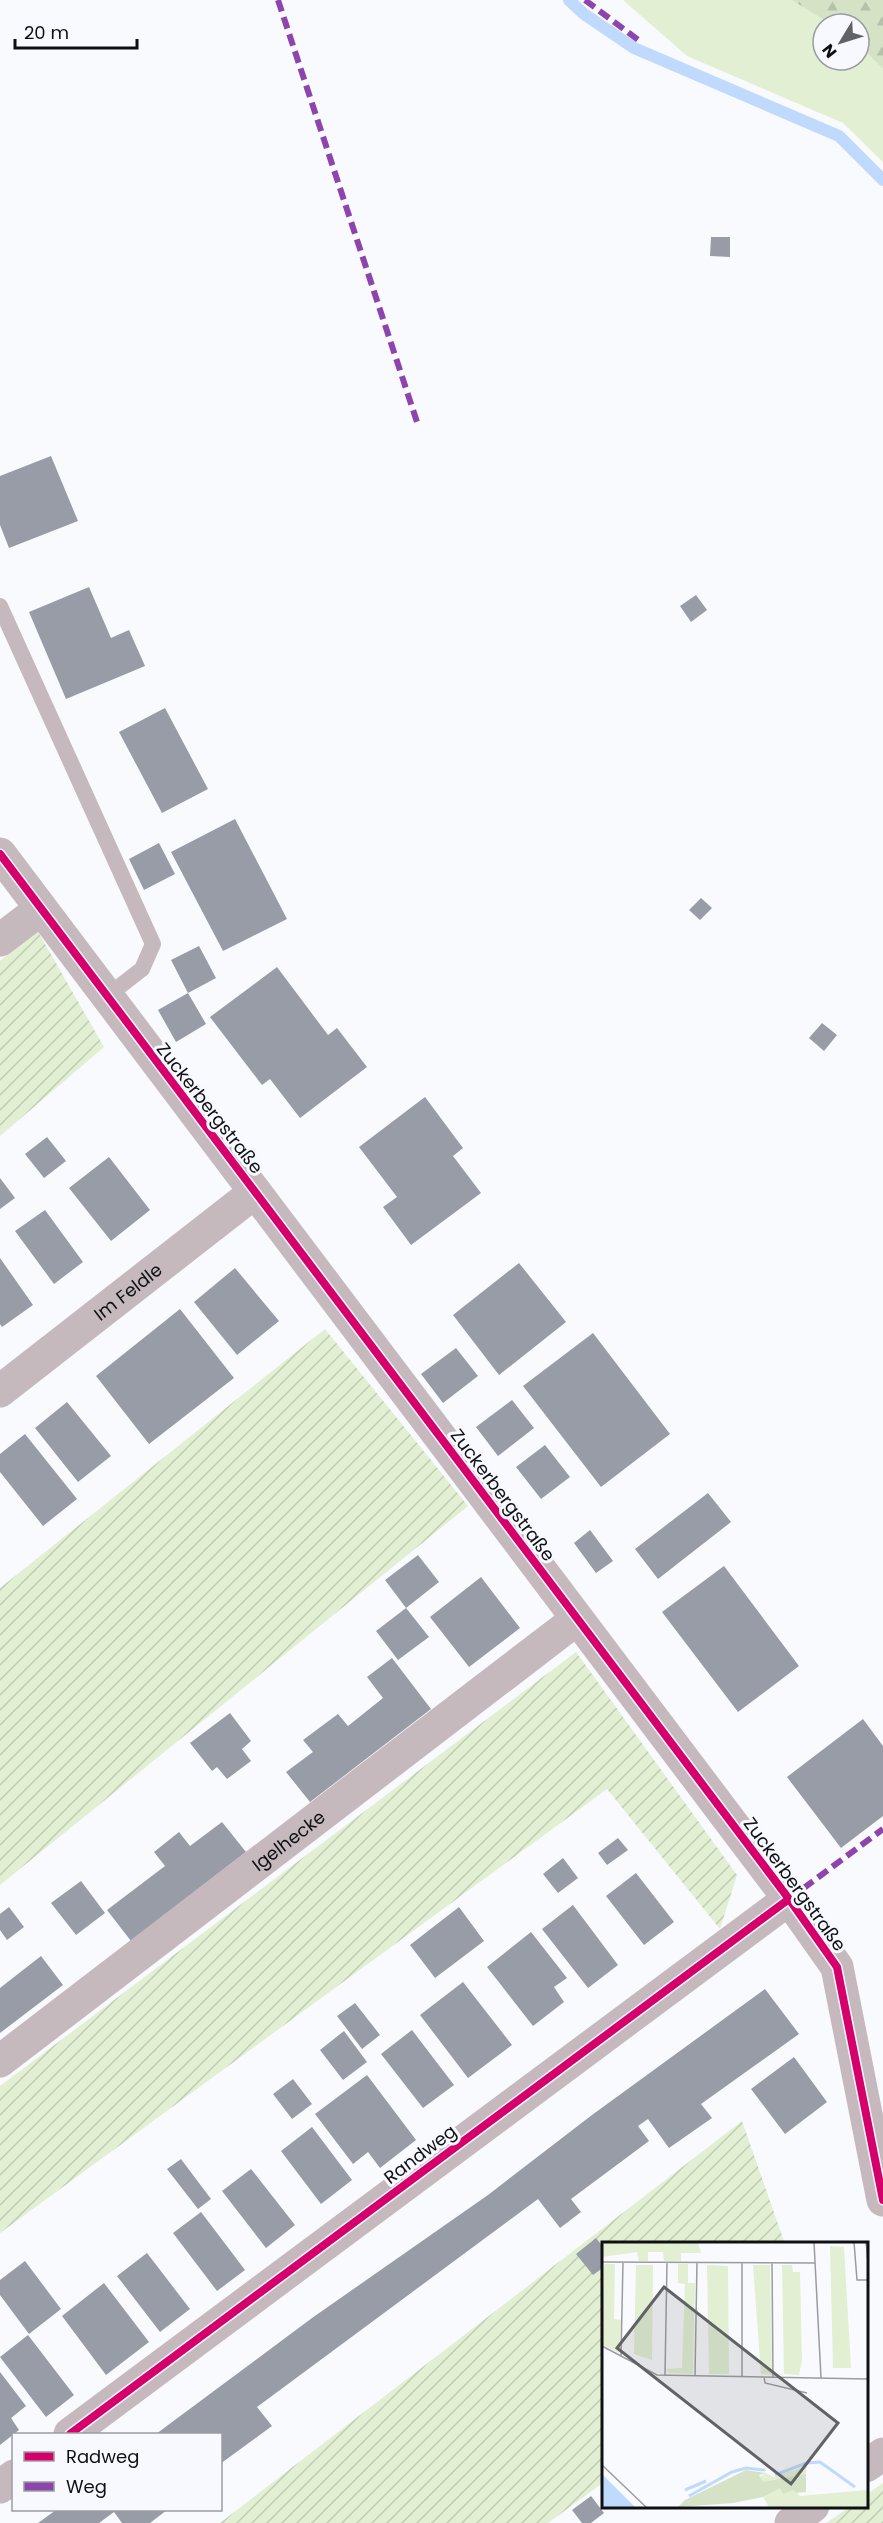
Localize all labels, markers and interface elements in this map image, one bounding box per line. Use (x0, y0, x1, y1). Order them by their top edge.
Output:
scale bar (15, 12, 136, 50)
north arrow (811, 12, 871, 72)
text: 20 m (24, 20, 69, 45)
text: N (817, 39, 842, 63)
street label: Zuckerbergstraße (151, 1037, 269, 1179)
street label: Im Feldle (88, 1257, 167, 1326)
street label: Zuckerbergstraße (445, 1424, 561, 1566)
street label: Igelhecke (246, 1804, 330, 1876)
street label: Zuckerbergstraße (738, 1812, 852, 1956)
street label: Randweg (379, 2118, 461, 2190)
inset map (602, 2242, 868, 2508)
legend (12, 2433, 222, 2511)
text: Radweg (66, 2444, 139, 2469)
text: Weg (66, 2474, 107, 2499)

